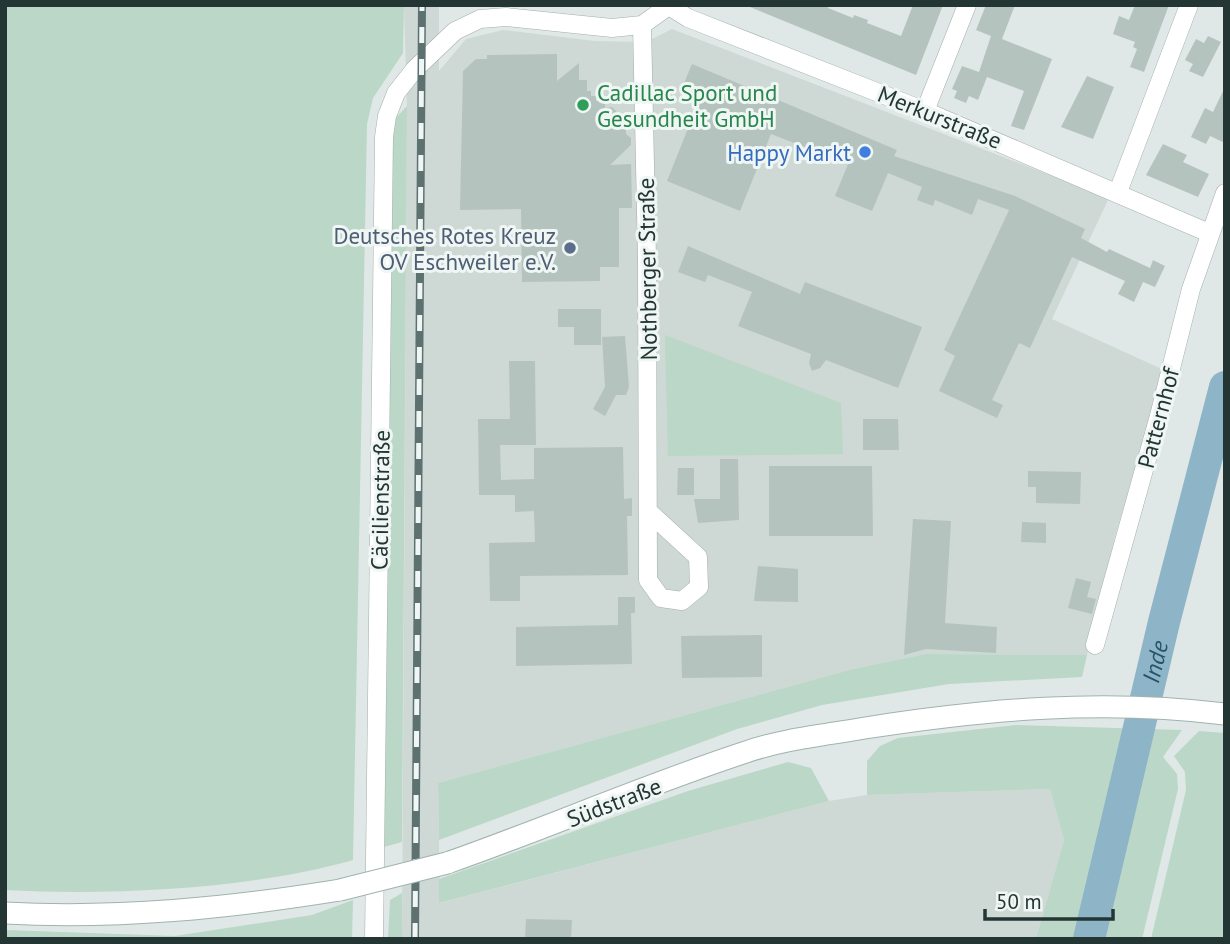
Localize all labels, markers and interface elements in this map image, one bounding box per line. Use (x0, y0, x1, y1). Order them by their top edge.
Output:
place label: Cadillac Sport und Gesundheit GmbH (597, 78, 777, 133)
street label: Merkurstraße (874, 79, 1006, 155)
marker: Cadillac Sport und Gesundheit GmbH (575, 97, 591, 113)
place label: Happy Markt (727, 138, 851, 167)
marker: Happy Markt (857, 144, 873, 160)
street label: Nothberger Straße (631, 177, 663, 361)
place label: Deutsches Rotes Kreuz OV Eschweiler e.V. (333, 221, 556, 276)
marker: Deutsches Rotes Kreuz OV Eschweiler e.V. (562, 240, 578, 256)
street label: Patternhof (1131, 363, 1186, 471)
street label: Cäcilienstraße (364, 430, 396, 570)
water label: Inde (1135, 637, 1175, 686)
street label: Südstraße (563, 771, 665, 833)
scale bar (985, 878, 1113, 922)
text: 50 m (996, 888, 1042, 915)

